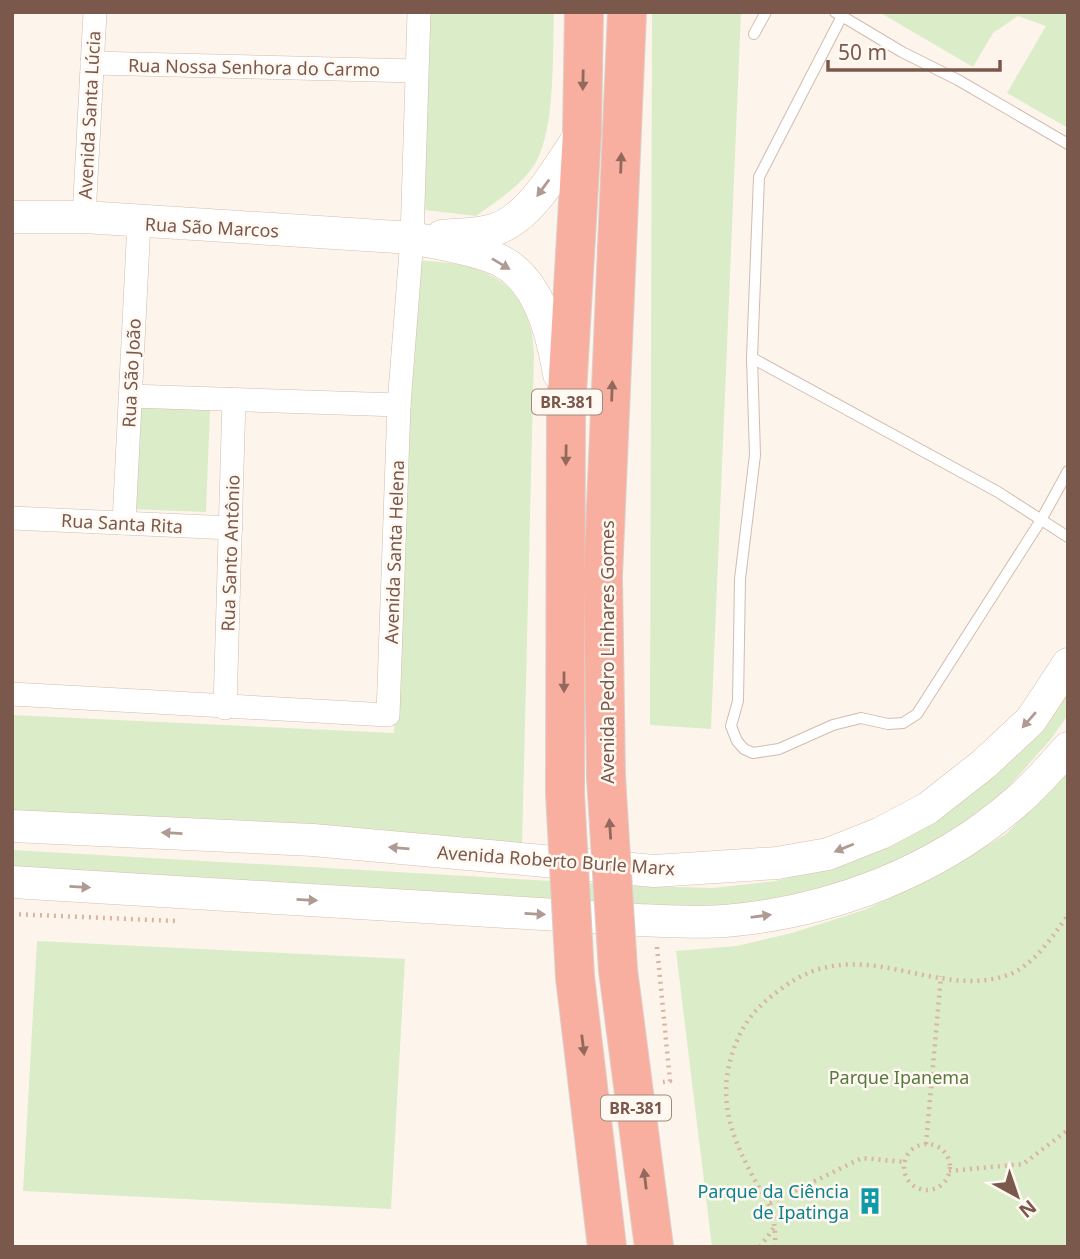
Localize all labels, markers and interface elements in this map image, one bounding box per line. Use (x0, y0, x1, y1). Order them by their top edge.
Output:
scale bar (828, 28, 1000, 72)
street label: Avenida Santa Lúcia (73, 30, 105, 200)
text: 50 m (838, 38, 887, 66)
street label: Rua Nossa Senhora do Carmo (128, 53, 380, 81)
one-way arrow (577, 70, 589, 92)
one-way arrow (615, 152, 626, 174)
one-way arrow (536, 179, 550, 197)
street label: Rua São Marcos (144, 212, 280, 242)
one-way arrow (491, 257, 510, 270)
street label: Rua São João (116, 318, 146, 428)
one-way arrow (606, 379, 617, 401)
road number: BR-381 (532, 390, 602, 414)
one-way arrow (560, 444, 572, 466)
street label: Avenida Santa Helena (379, 459, 409, 645)
street label: Rua Santo Antônio (215, 474, 245, 632)
street label: Rua Santa Rita (60, 508, 184, 538)
street label: Avenida Pedro Linhares Gomes (595, 520, 619, 784)
one-way arrow (558, 671, 570, 693)
one-way arrow (1021, 711, 1037, 729)
one-way arrow (604, 817, 615, 839)
one-way arrow (161, 828, 183, 839)
street label: Avenida Roberto Burle Marx (436, 840, 676, 880)
one-way arrow (388, 842, 410, 853)
one-way arrow (833, 842, 854, 853)
one-way arrow (70, 881, 92, 892)
one-way arrow (297, 895, 319, 906)
one-way arrow (524, 909, 546, 920)
one-way arrow (751, 910, 773, 921)
one-way arrow (577, 1034, 588, 1056)
park label: Parque Ipanema (829, 1065, 969, 1089)
road number: BR-381 (601, 1096, 671, 1120)
north arrow (982, 1161, 1052, 1231)
one-way arrow (639, 1168, 650, 1190)
place label: Parque da Ciência de Ipatinga (697, 1179, 849, 1224)
building icon: Parque da Ciência de Ipatinga (855, 1186, 885, 1216)
text: N (1014, 1194, 1042, 1224)

